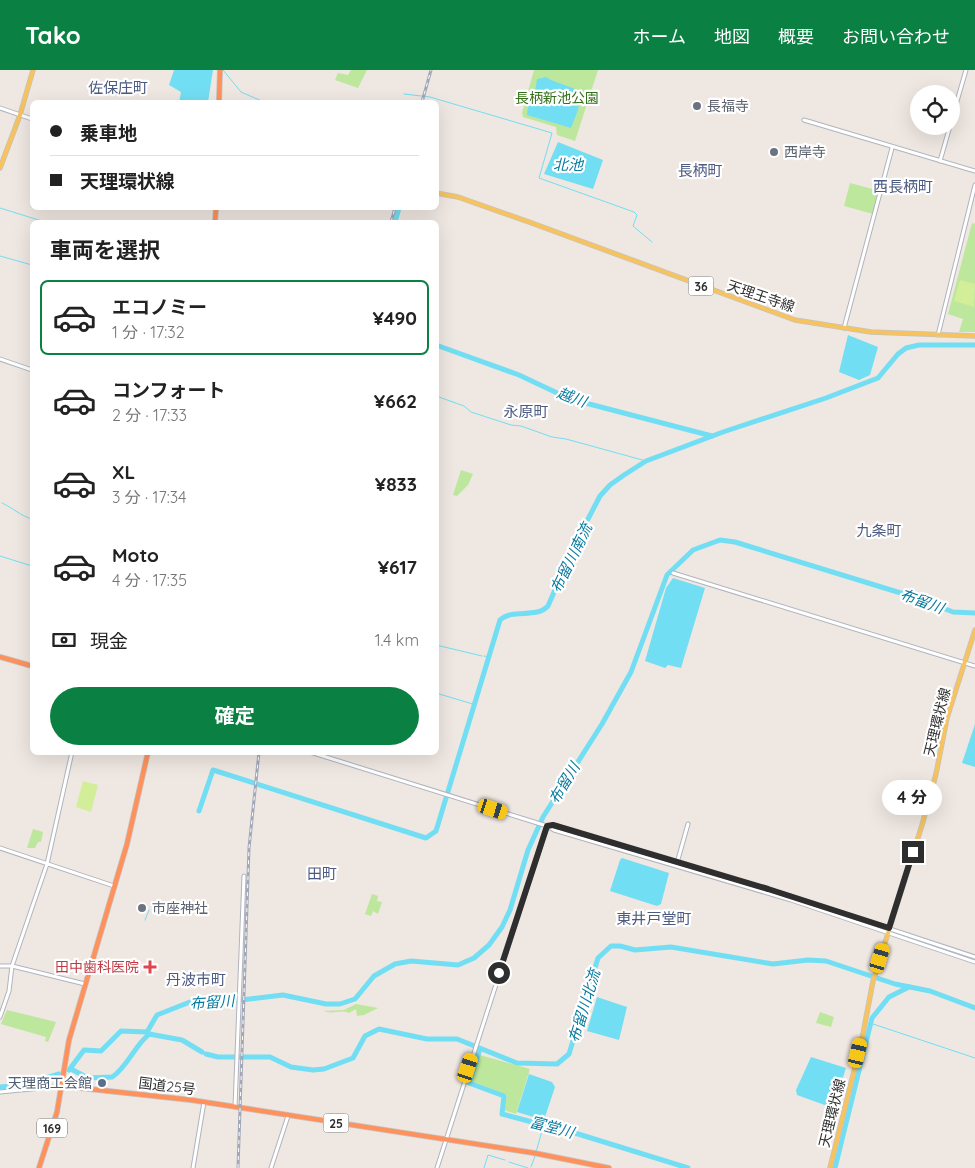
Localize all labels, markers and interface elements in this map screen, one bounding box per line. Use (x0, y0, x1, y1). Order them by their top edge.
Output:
text: Tako (25, 20, 81, 50)
text: ホーム (633, 25, 686, 48)
text: 地図 (714, 25, 750, 48)
text: 概要 (778, 25, 814, 48)
text: お問い合わせ (842, 25, 950, 48)
district label: 佐保庄町 (88, 78, 148, 97)
map controls (910, 85, 960, 135)
button: locate (910, 85, 960, 135)
park label: 長柄新池公園 (515, 89, 599, 107)
place label: 長福寺 (707, 97, 749, 115)
marker: 長福寺 (691, 100, 703, 112)
text: 乗車地 (80, 121, 137, 145)
place label: 西岸寺 (784, 143, 826, 161)
marker: 西岸寺 (768, 146, 780, 158)
water label: 北池 (553, 155, 585, 174)
district label: 長柄町 (677, 161, 723, 180)
text: 天理環状線 (80, 169, 175, 193)
district label: 西長柄町 (873, 177, 933, 196)
text: 車両を選択 (50, 236, 160, 264)
street label: 天理王寺線 (725, 276, 797, 316)
road number: 36 (688, 277, 714, 296)
icon: car (52, 295, 97, 340)
text: エコノミー (112, 295, 207, 319)
text: ¥490 (372, 306, 417, 330)
text: 1 分 · 17:32 (112, 322, 185, 342)
icon: car (52, 378, 97, 423)
text: コンフォート (112, 378, 225, 402)
water label: 越川 (555, 383, 591, 412)
text: ¥662 (374, 389, 417, 413)
district label: 永原町 (503, 402, 549, 421)
text: 2 分 · 17:33 (112, 405, 187, 425)
text: XL (112, 460, 135, 484)
icon: car (52, 461, 97, 506)
text: ¥833 (375, 472, 417, 496)
text: 3 分 · 17:34 (112, 487, 187, 507)
water label: 布留川南流 (546, 518, 597, 596)
district label: 九条町 (856, 521, 902, 540)
text: Moto (112, 543, 159, 567)
icon: car (52, 544, 97, 589)
text: ¥617 (378, 555, 417, 579)
text: 4 分 · 17:35 (112, 570, 187, 590)
water label: 布留川 (898, 584, 948, 618)
icon: cash (50, 626, 78, 654)
text: 現金 (90, 629, 128, 653)
text: 1.4 km (375, 630, 419, 650)
street label: 天理環状線 (920, 686, 954, 758)
button: 確定 (50, 687, 419, 745)
water label: 布留川 (544, 757, 585, 807)
callout: 4 分 (883, 780, 943, 814)
text: 4 分 (897, 787, 927, 807)
car (476, 797, 509, 821)
route end (902, 841, 924, 863)
district label: 田町 (307, 864, 337, 883)
place label: 市座神社 (152, 899, 208, 917)
marker: 市座神社 (136, 902, 148, 914)
district label: 東井戸堂町 (616, 909, 692, 928)
car (868, 941, 891, 975)
place label: 田中歯科医院 (55, 958, 139, 976)
marker: 田中歯科医院 (143, 960, 157, 974)
route start (488, 962, 510, 984)
water label: 布留川北流 (564, 965, 605, 1045)
district label: 丹波市町 (166, 970, 226, 989)
water label: 布留川 (189, 991, 237, 1013)
car (847, 1037, 868, 1069)
car (456, 1051, 479, 1085)
place label: 天理商工会館 (8, 1074, 92, 1092)
street label: 国道25号 (137, 1074, 197, 1098)
marker: 天理商工会館 (96, 1077, 108, 1089)
street label: 天理環状線 (815, 1077, 849, 1149)
water label: 富堂川 (528, 1112, 578, 1143)
road number: 25 (324, 1114, 348, 1132)
road number: 169 (37, 1118, 67, 1138)

